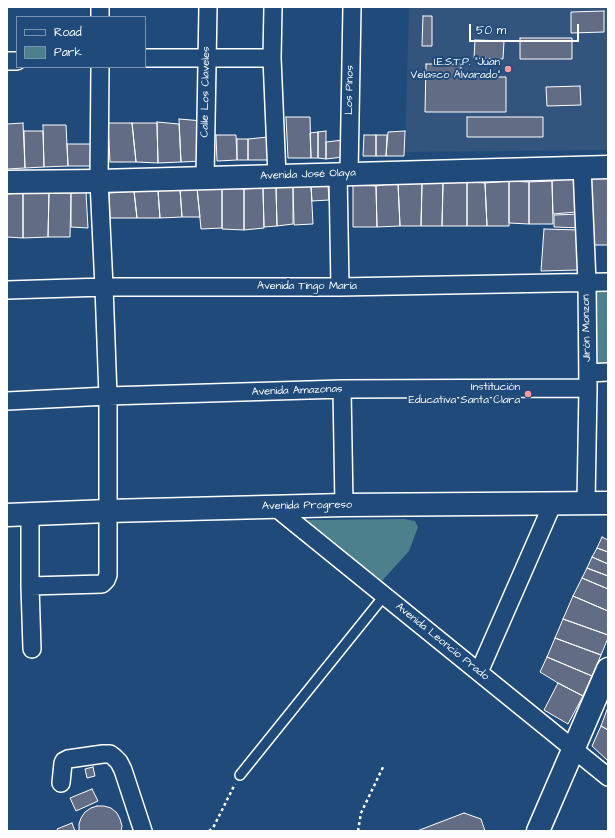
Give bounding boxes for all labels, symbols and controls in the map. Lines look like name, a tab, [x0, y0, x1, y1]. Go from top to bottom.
legend	[16, 16, 146, 68]
scale bar	[471, 16, 581, 42]
text: 50 m	[476, 22, 506, 39]
text: Road	[54, 24, 82, 41]
text: Park	[54, 44, 82, 61]
street label: Calle Los Claveles	[199, 46, 213, 138]
place label: I.E.S.T.P. "Juan Velasco Alvarado"	[411, 56, 500, 82]
marker: I.E.S.T.P. "Juan Velasco Alvarado"	[503, 64, 513, 74]
street label: Los Pinos	[343, 65, 357, 115]
street label: Avenida José Olaya	[260, 167, 356, 183]
street label: Avenida Tingo María	[257, 280, 357, 294]
street label: Jirón Monzon	[580, 294, 594, 362]
place label: Institución Educativa Santa Clara	[408, 381, 520, 407]
street label: Avenida Amazonas	[251, 383, 343, 399]
marker: Institución Educativa Santa Clara	[523, 389, 533, 399]
street label: Avenida Progreso	[262, 499, 352, 513]
street label: Avenida Leoncio Prado	[393, 600, 491, 684]

